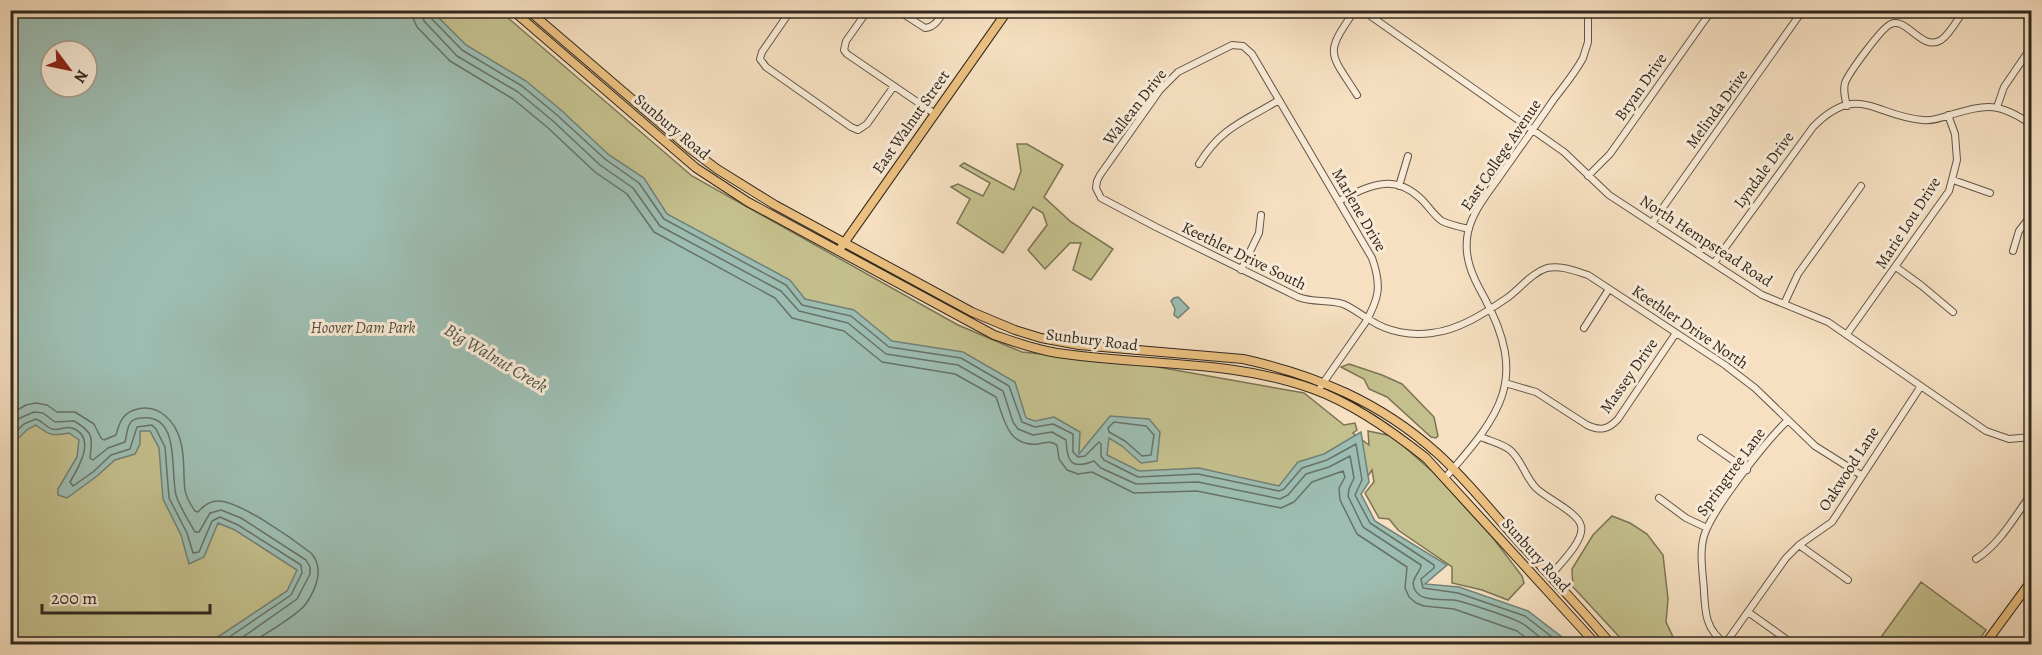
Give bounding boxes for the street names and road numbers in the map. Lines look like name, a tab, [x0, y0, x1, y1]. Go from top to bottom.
street label: Bryan Drive	[1610, 49, 1672, 125]
street label: Wallean Drive	[1098, 64, 1172, 151]
street label: Melinda Drive	[1681, 65, 1753, 153]
street label: East Walnut Street	[867, 66, 955, 178]
street label: Sunbury Road	[629, 89, 715, 165]
street label: East College Avenue	[1456, 95, 1546, 215]
street label: Lyndale Drive	[1729, 127, 1799, 213]
street label: Marlene Drive	[1326, 164, 1392, 256]
street label: Marie Lou Drive	[1870, 173, 1946, 273]
street label: North Hempstead Road	[1635, 190, 1777, 292]
street label: Keethler Drive South	[1178, 216, 1310, 296]
street label: Keethler Drive North	[1627, 280, 1753, 374]
street label: Sunbury Road	[1045, 323, 1140, 357]
street label: Massey Drive	[1595, 334, 1663, 418]
street label: Oakwood Lane	[1813, 422, 1885, 516]
street label: Springtree Lane	[1691, 423, 1771, 521]
street label: Sunbury Road	[1497, 513, 1575, 597]

